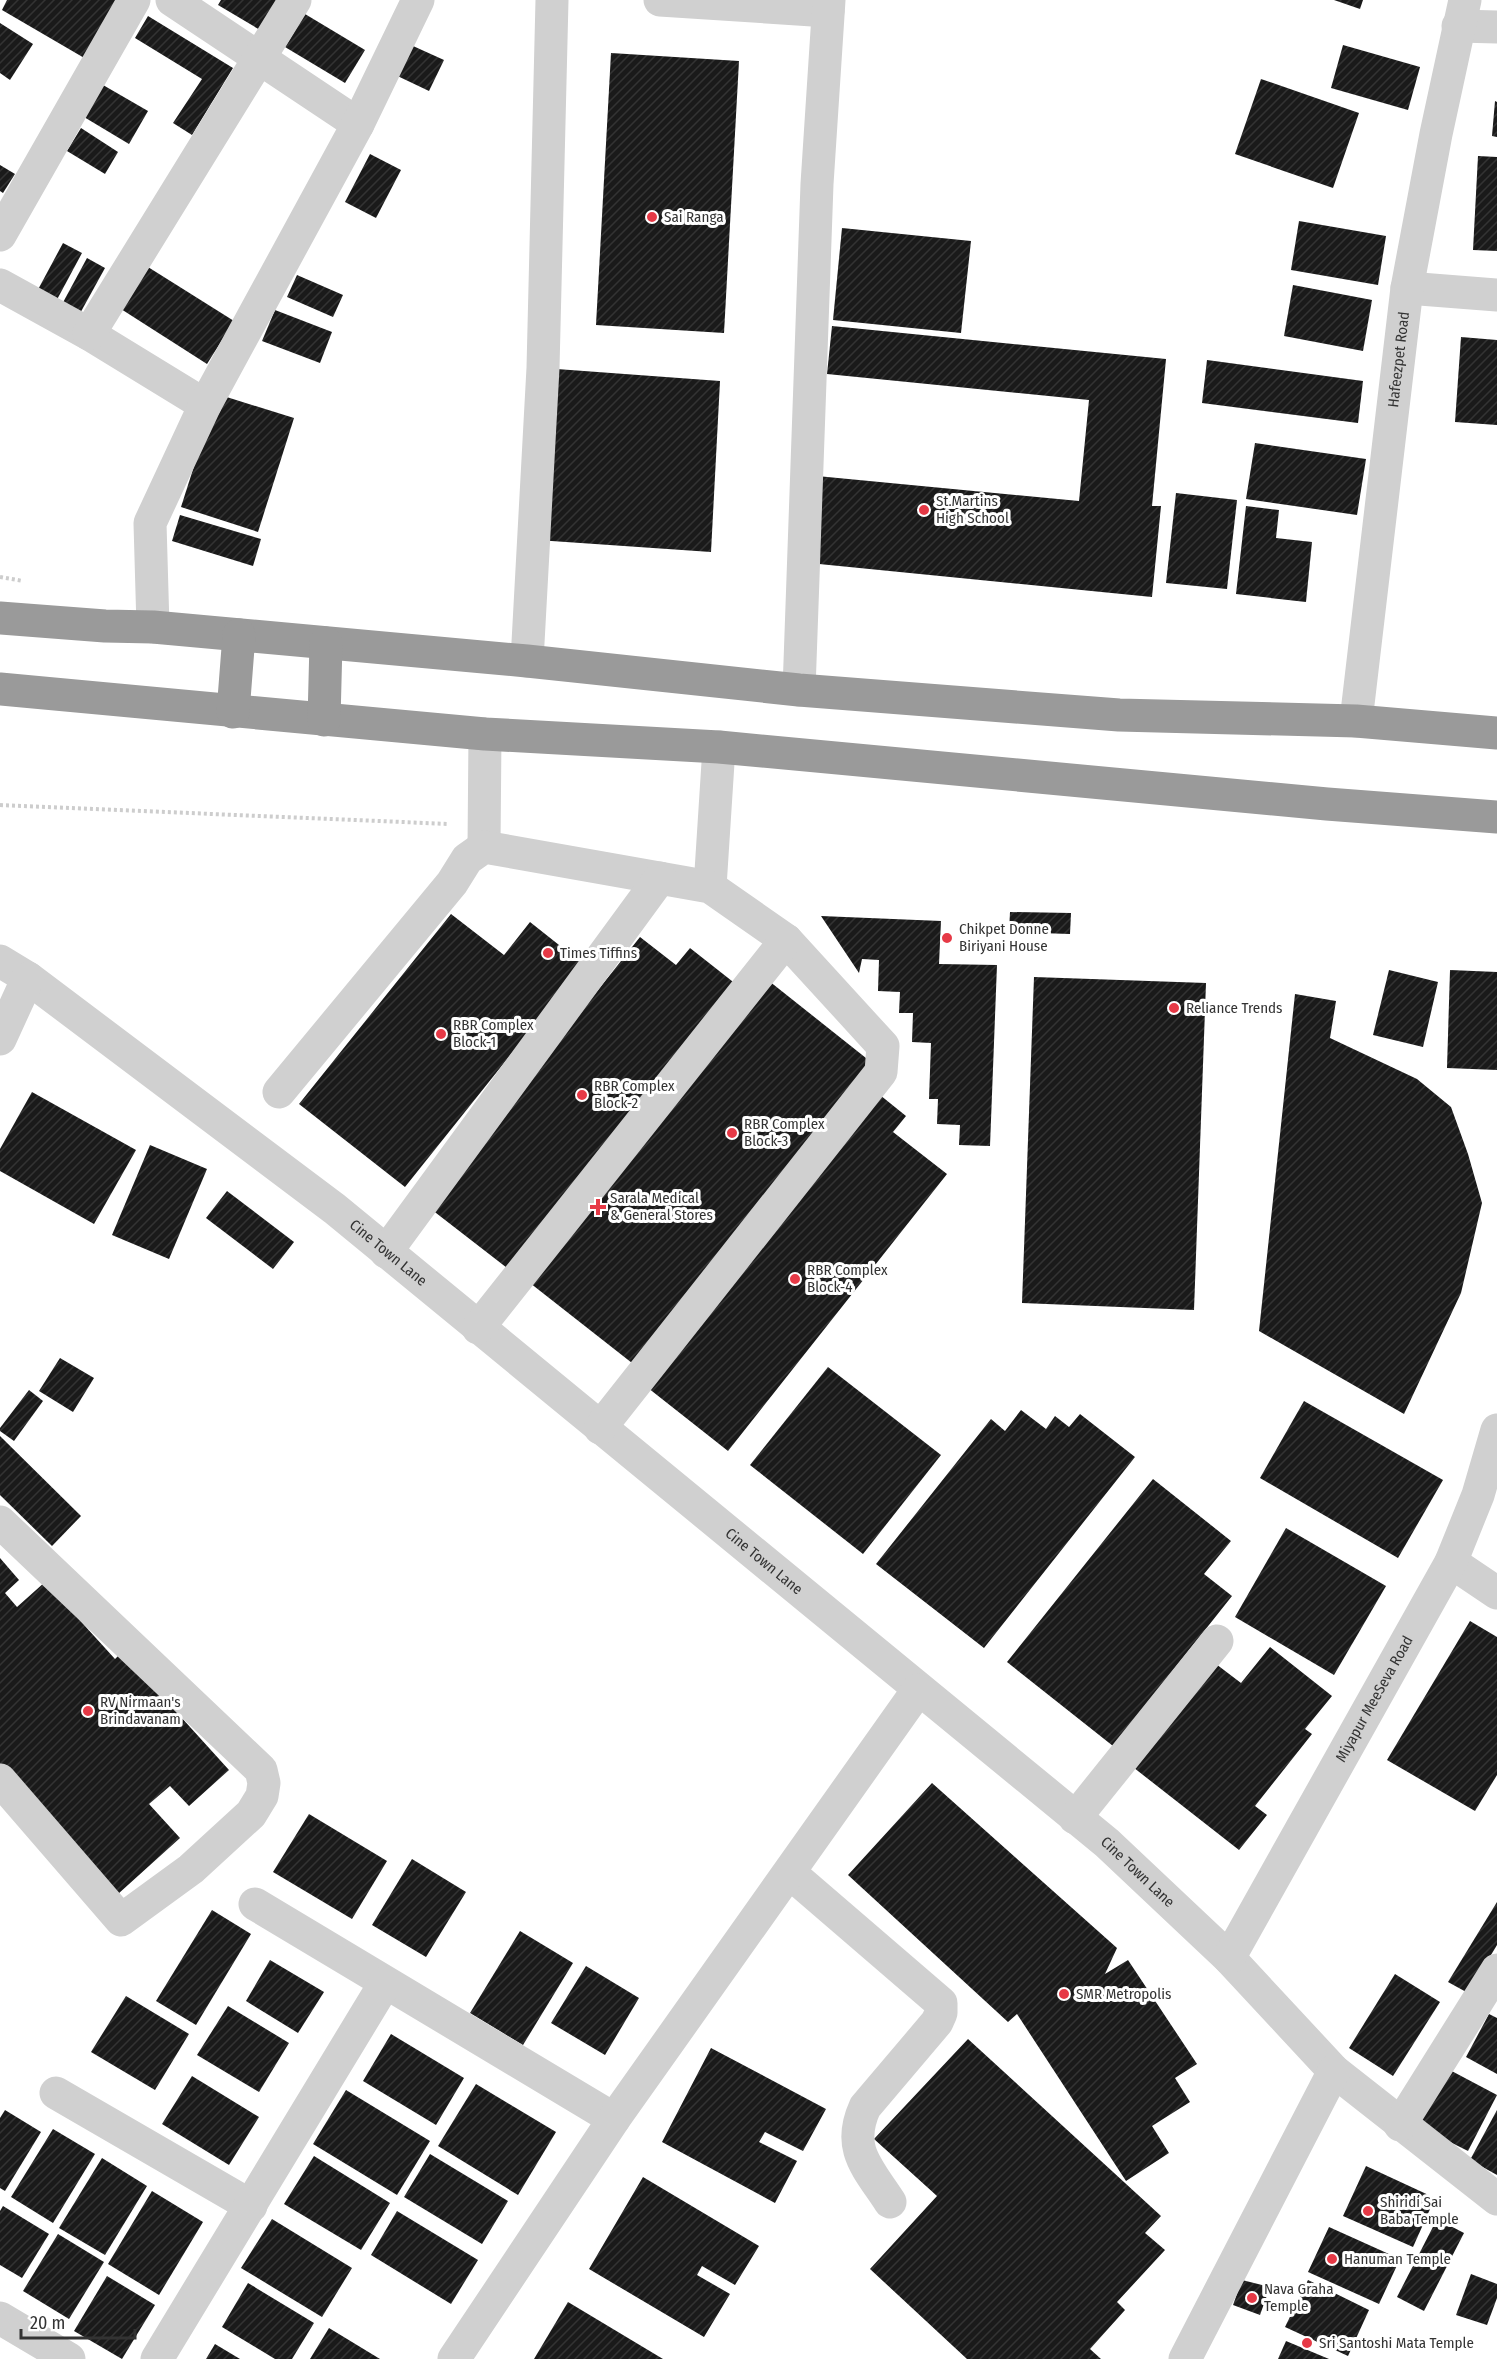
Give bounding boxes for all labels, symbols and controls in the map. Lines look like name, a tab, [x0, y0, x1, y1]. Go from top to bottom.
place label: Sai Ranga	[664, 208, 724, 226]
marker: Sai Ranga	[645, 210, 659, 224]
street label: Hafeezpet Road	[1384, 311, 1413, 408]
place label: St.Martins High School	[936, 492, 1009, 527]
marker: St.Martins High School	[917, 503, 931, 517]
place label: Chikpet Donne Biriyani House	[959, 920, 1049, 955]
marker: Chikpet Donne Biriyani House	[940, 931, 954, 945]
place label: Times Tiffins	[560, 944, 637, 962]
marker: Times Tiffins	[541, 946, 555, 960]
place label: Reliance Trends	[1186, 999, 1283, 1017]
marker: Reliance Trends	[1167, 1001, 1181, 1015]
place label: RBR Complex Block-1	[453, 1016, 534, 1051]
marker: RBR Complex Block-1	[434, 1027, 448, 1041]
place label: RBR Complex Block-2	[594, 1077, 675, 1112]
marker: RBR Complex Block-2	[575, 1088, 589, 1102]
place label: RBR Complex Block-3	[744, 1115, 825, 1150]
marker: RBR Complex Block-3	[725, 1126, 739, 1140]
place label: Sarala Medical & General Stores	[610, 1189, 713, 1224]
marker: Sarala Medical & General Stores	[591, 1200, 605, 1214]
street label: Cine Town Lane	[346, 1216, 431, 1290]
place label: RBR Complex Block-4	[807, 1261, 888, 1296]
marker: RBR Complex Block-4	[788, 1272, 802, 1286]
street label: Cine Town Lane	[722, 1524, 806, 1598]
street label: Miyapur MeeSeva Road	[1332, 1633, 1417, 1765]
place label: RV Nirmaan's Brindavanam	[100, 1693, 181, 1728]
marker: RV Nirmaan's Brindavanam	[81, 1704, 95, 1718]
street label: Cine Town Lane	[1097, 1833, 1178, 1911]
place label: SMR Metropolis	[1076, 1985, 1171, 2003]
marker: SMR Metropolis	[1057, 1987, 1071, 2001]
place label: Shiridi Sai Baba Temple	[1380, 2193, 1459, 2228]
marker: Shiridi Sai Baba Temple	[1361, 2204, 1375, 2218]
place label: Hanuman Temple	[1344, 2250, 1451, 2268]
marker: Hanuman Temple	[1325, 2252, 1339, 2266]
place label: Nava Graha Temple	[1264, 2280, 1334, 2315]
marker: Nava Graha Temple	[1245, 2291, 1259, 2305]
scale bar	[21, 2302, 135, 2340]
text: 20 m	[30, 2312, 65, 2334]
place label: Sri Santoshi Mata Temple	[1319, 2334, 1474, 2352]
marker: Sri Santoshi Mata Temple	[1300, 2336, 1314, 2350]

